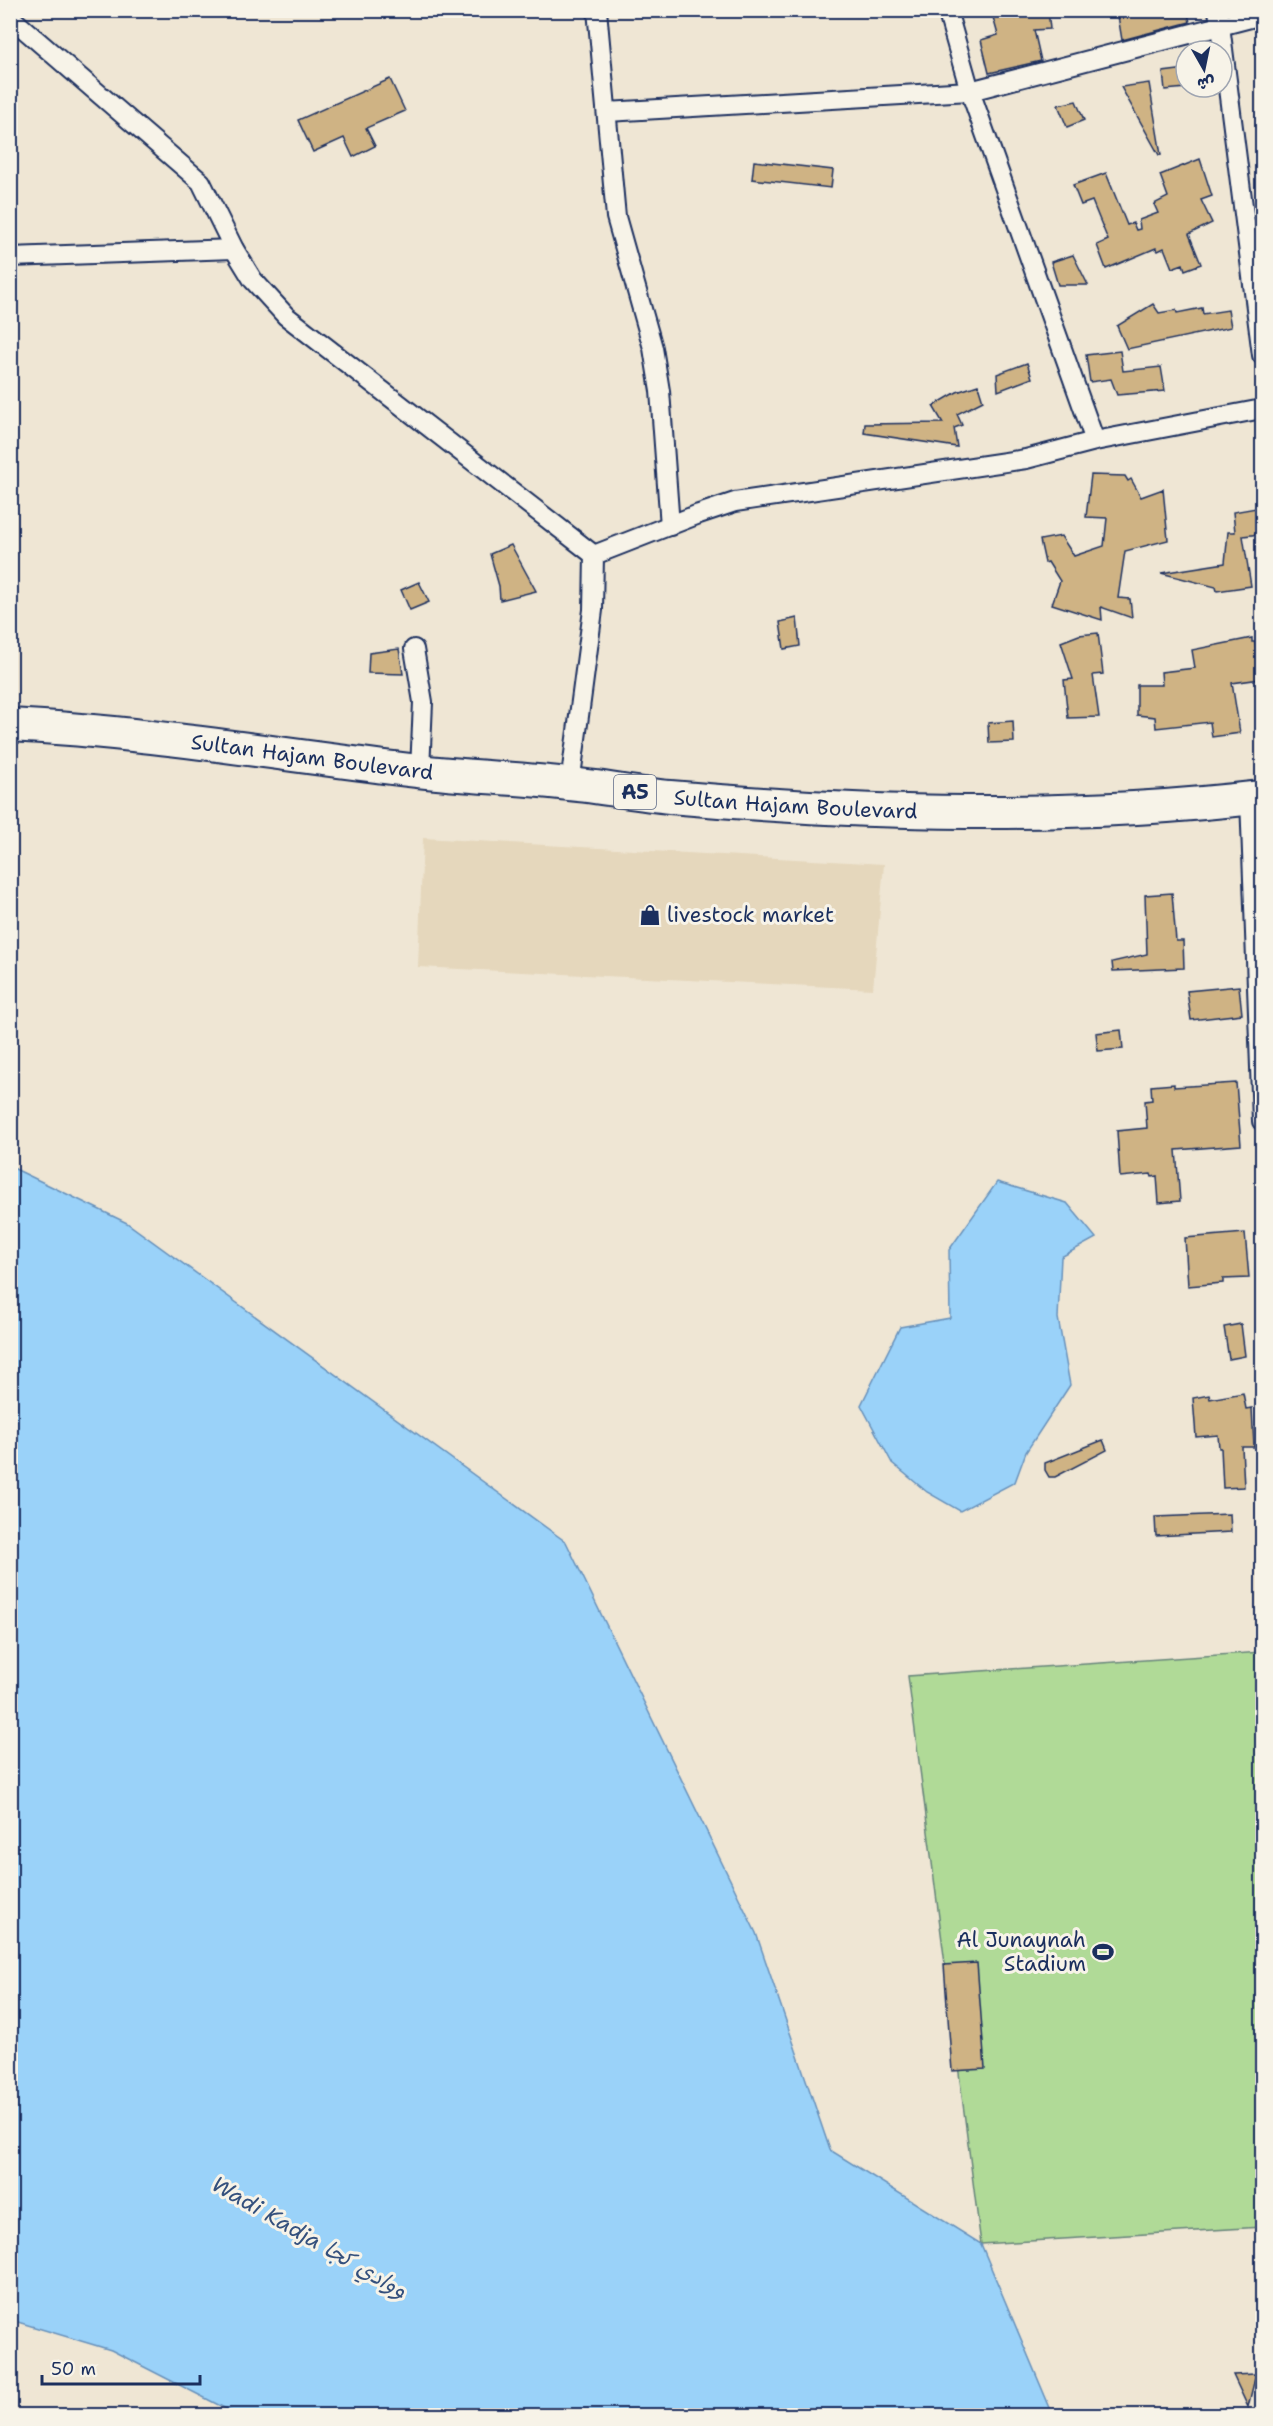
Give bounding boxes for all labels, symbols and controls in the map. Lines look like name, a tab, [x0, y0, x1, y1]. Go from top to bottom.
north arrow	[1174, 39, 1234, 99]
text: ش	[1196, 72, 1217, 95]
street label: Sultan Hajam Boulevard	[189, 728, 435, 787]
road number: A5	[614, 775, 656, 809]
street label: Sultan Hajam Boulevard	[673, 783, 918, 825]
place label: livestock market	[667, 901, 834, 929]
shop icon: livestock market	[638, 903, 662, 927]
place label: Al Junaynah Stadium	[956, 1926, 1086, 1978]
sports icon: Al Junaynah Stadium	[1091, 1940, 1115, 1964]
water label: Wadi Kadja ووادي كجا	[206, 2169, 413, 2306]
scale bar	[42, 2348, 200, 2386]
text: 50 m	[51, 2357, 96, 2381]

